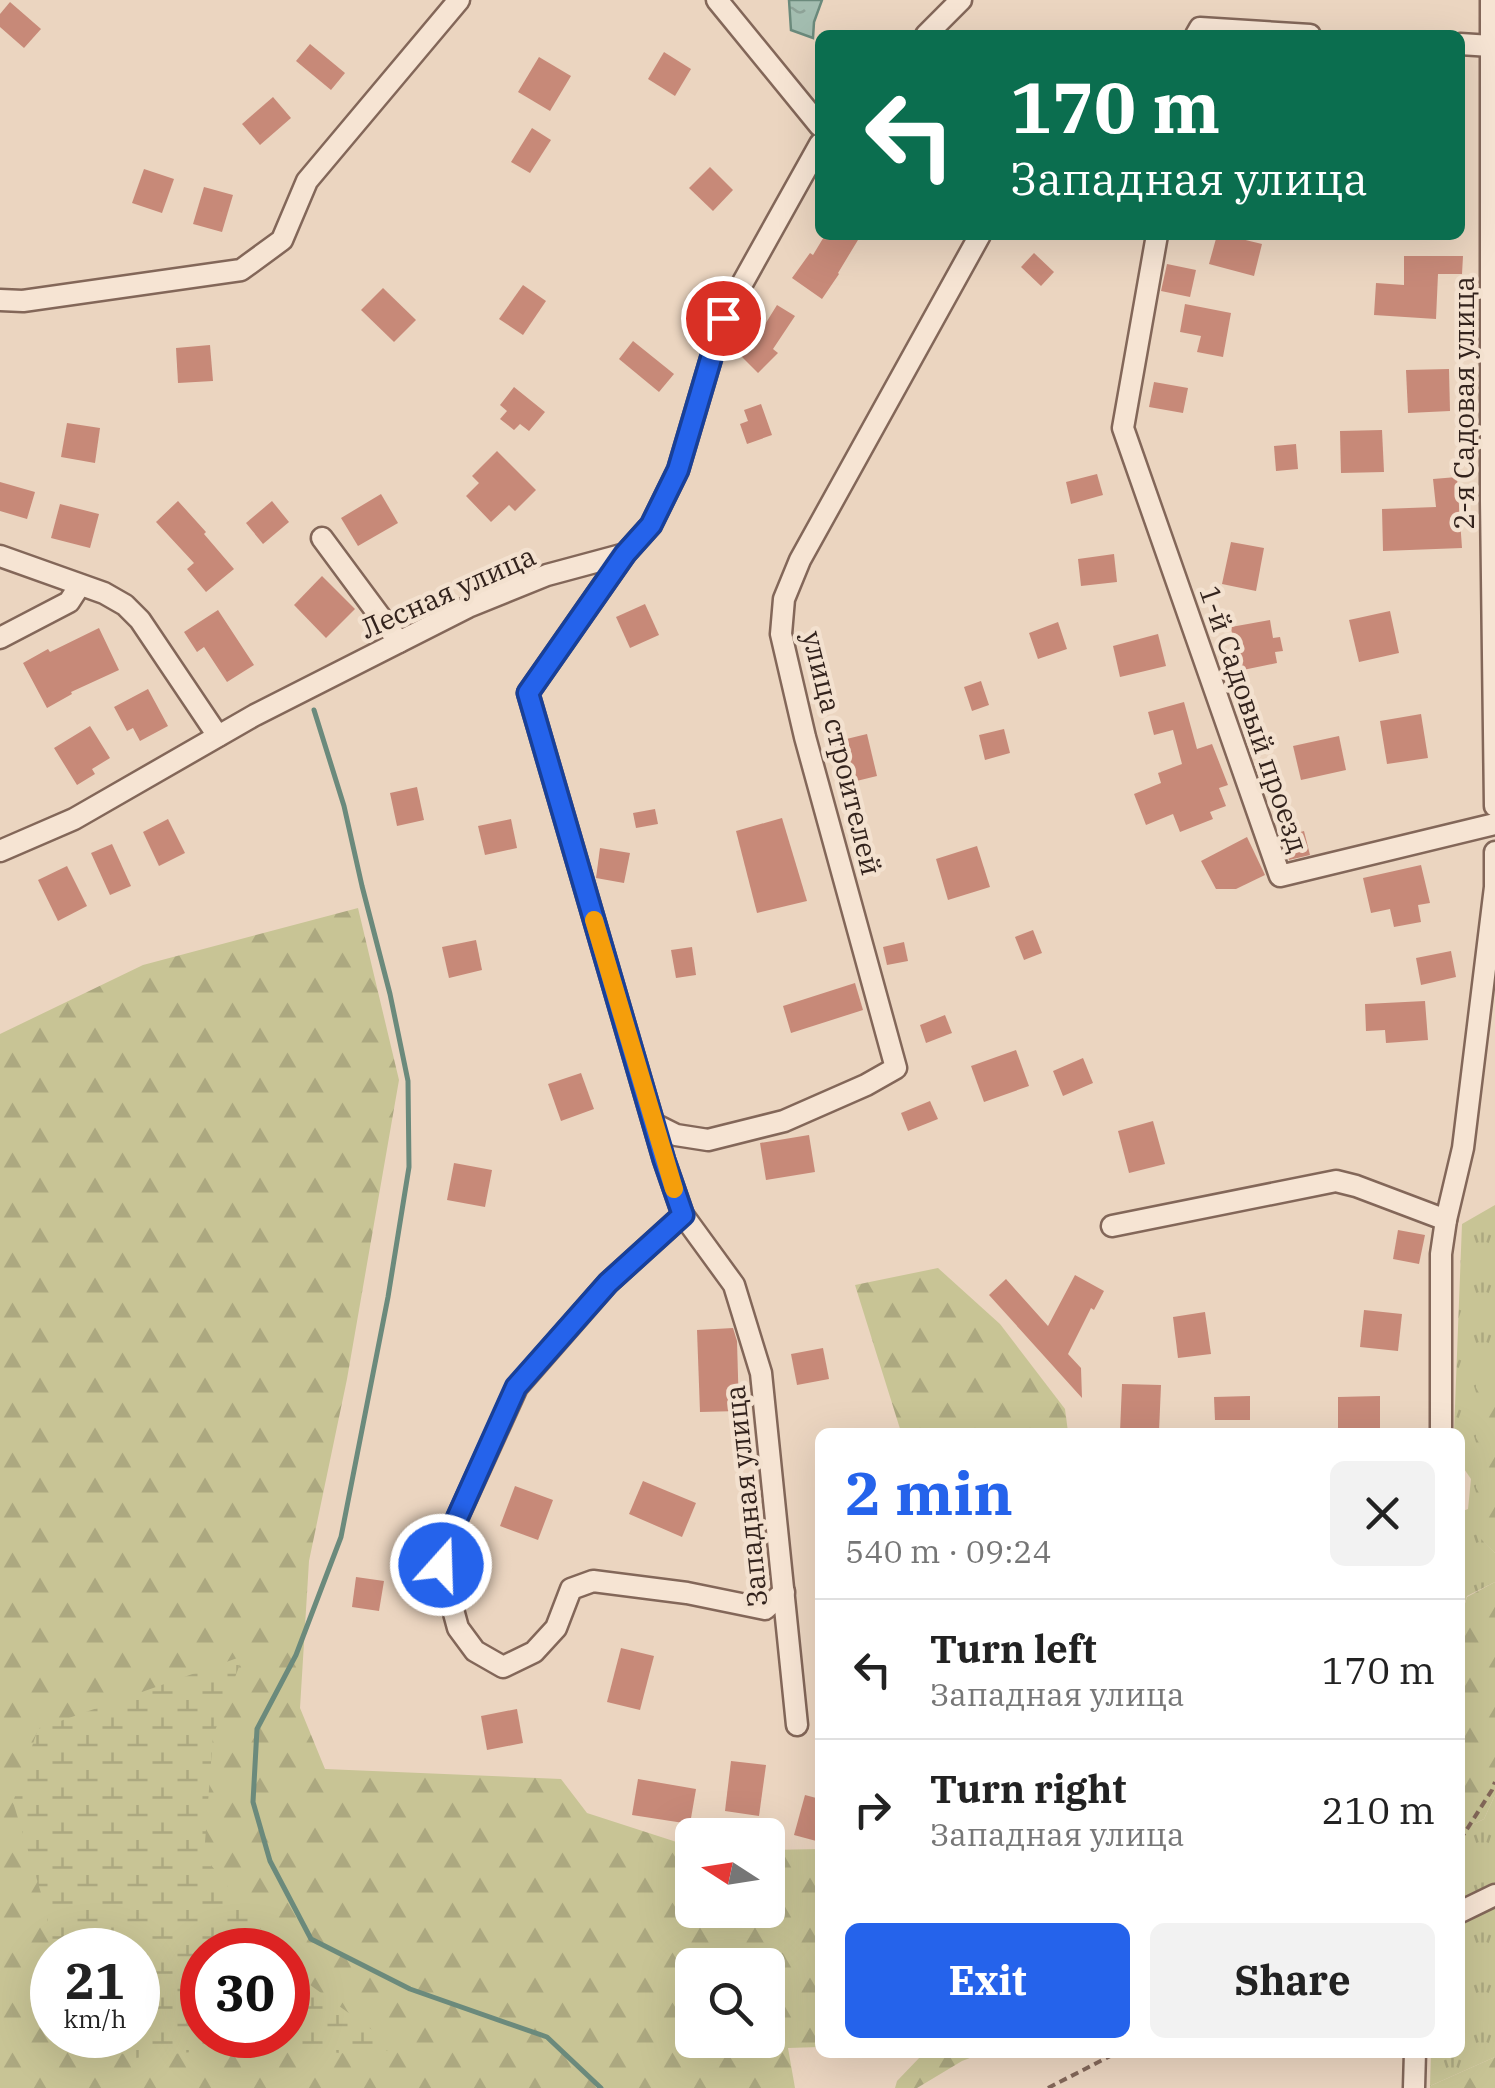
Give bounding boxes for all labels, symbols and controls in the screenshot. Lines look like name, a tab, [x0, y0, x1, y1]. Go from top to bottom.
text: 170 m	[1010, 61, 1220, 152]
icon: left	[845, 70, 975, 200]
text: Западная улица	[1010, 149, 1368, 207]
pin	[681, 276, 766, 361]
street label: 2-я Садовая улица	[1445, 276, 1482, 530]
icon: arrive	[696, 291, 751, 346]
street label: Лесная улица	[354, 536, 541, 647]
street label: 1-й Садовый проезд	[1191, 581, 1318, 857]
street label: улица строителей	[794, 627, 891, 879]
street label: Западная улица	[715, 1383, 776, 1609]
text: 2 min	[845, 1453, 1013, 1532]
button: close	[1330, 1461, 1435, 1566]
position arrow	[389, 1513, 493, 1617]
text: 540 m · 09:24	[845, 1530, 1052, 1572]
text: Turn left	[930, 1624, 1097, 1673]
icon: left	[845, 1642, 900, 1697]
text: 170 m	[1322, 1645, 1435, 1694]
text: Западная улица	[930, 1673, 1185, 1715]
text: Turn right	[930, 1764, 1126, 1813]
icon: right	[845, 1782, 900, 1837]
text: 210 m	[1322, 1785, 1435, 1834]
text: Западная улица	[930, 1813, 1185, 1855]
north arrow	[675, 1818, 785, 1928]
map controls	[675, 1818, 785, 2058]
button: Exit	[845, 1923, 1130, 2038]
button: Share	[1150, 1923, 1435, 2038]
speed limit sign: 30	[180, 1928, 310, 2058]
text: 21	[65, 1948, 125, 2013]
button: search	[675, 1948, 785, 2058]
text: km/h	[63, 2002, 127, 2035]

